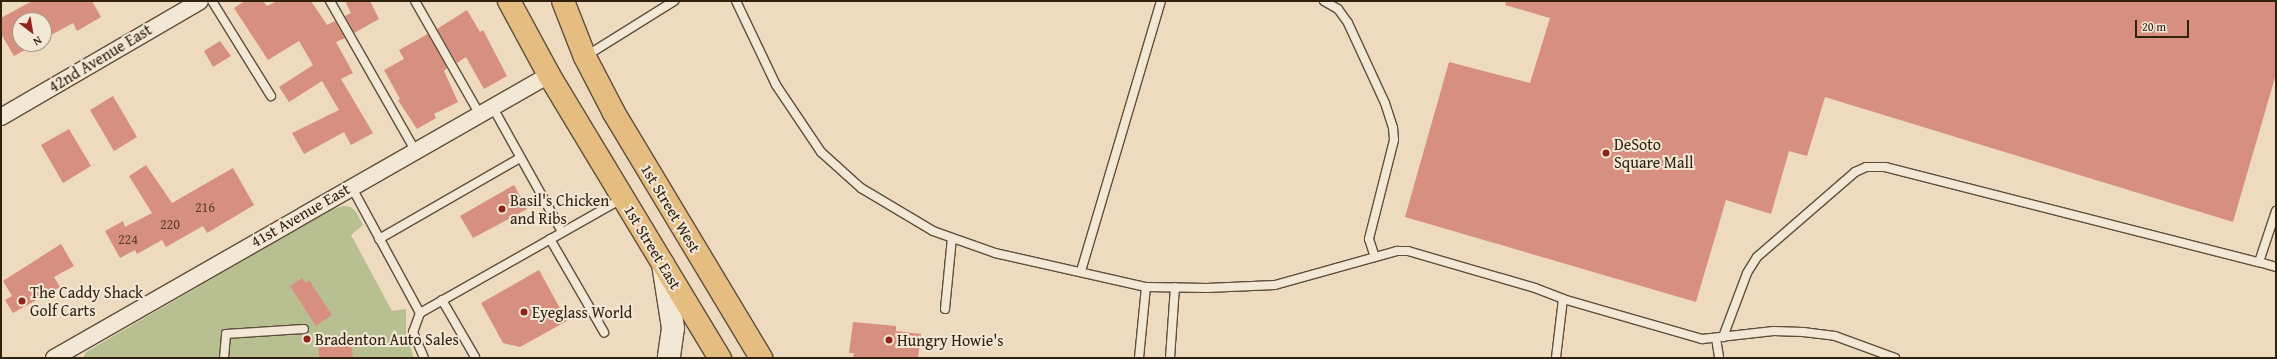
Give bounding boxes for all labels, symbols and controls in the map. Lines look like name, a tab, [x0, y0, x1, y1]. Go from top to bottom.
north arrow	[12, 12, 52, 52]
scale bar	[2137, 12, 2191, 38]
text: 20 m	[2142, 18, 2166, 35]
street label: 42nd Avenue East	[45, 20, 155, 96]
text: N	[30, 33, 45, 50]
place label: DeSoto Square Mall	[1614, 134, 1694, 172]
marker: DeSoto Square Mall	[1601, 148, 1611, 158]
street label: 1st Street West	[637, 160, 705, 256]
street label: 41st Avenue East	[247, 179, 353, 251]
place label: Basil's Chicken and Ribs	[510, 190, 609, 228]
house number: 216	[195, 199, 215, 215]
street label: 1st Street East	[620, 201, 686, 293]
marker: Basil's Chicken and Ribs	[497, 204, 507, 214]
house number: 220	[160, 216, 180, 232]
house number: 224	[118, 231, 138, 247]
place label: The Caddy Shack Golf Carts	[30, 282, 143, 320]
marker: The Caddy Shack Golf Carts	[17, 296, 27, 306]
place label: Eyeglass World	[532, 302, 632, 322]
marker: Eyeglass World	[519, 307, 529, 317]
place label: Bradenton Auto Sales	[315, 329, 459, 349]
place label: Hungry Howie's	[897, 330, 1004, 350]
marker: Bradenton Auto Sales	[302, 334, 312, 344]
marker: Hungry Howie's	[884, 335, 894, 345]

